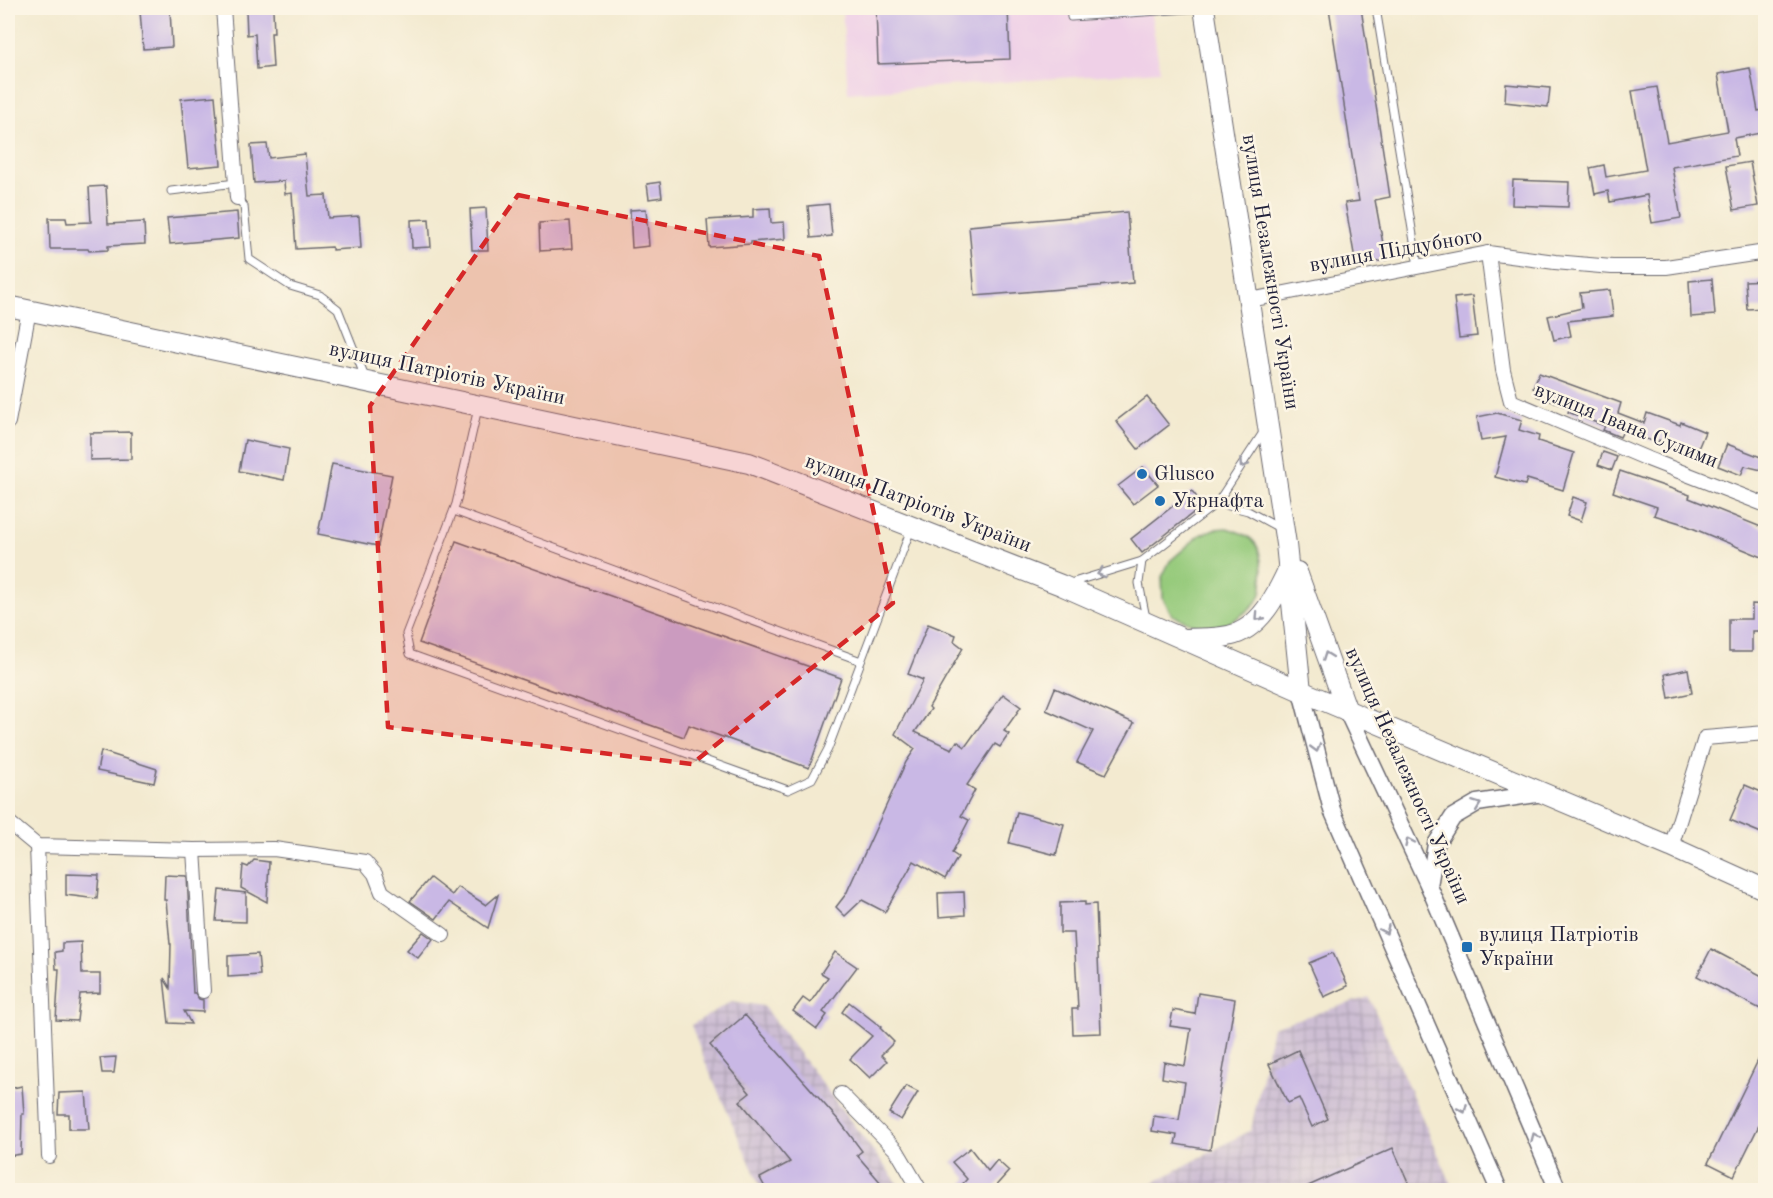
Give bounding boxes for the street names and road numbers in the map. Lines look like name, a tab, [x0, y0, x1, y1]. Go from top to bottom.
street label: вулиця Незалежності України	[1238, 133, 1302, 411]
street label: вулиця Піддубного	[1308, 225, 1484, 277]
street label: вулиця Патріотів України	[327, 339, 567, 409]
street label: вулиця Івана Сулими	[1531, 380, 1721, 472]
street label: вулиця Патріотів України	[802, 451, 1034, 557]
street label: вулиця Незалежності України	[1341, 644, 1473, 908]

